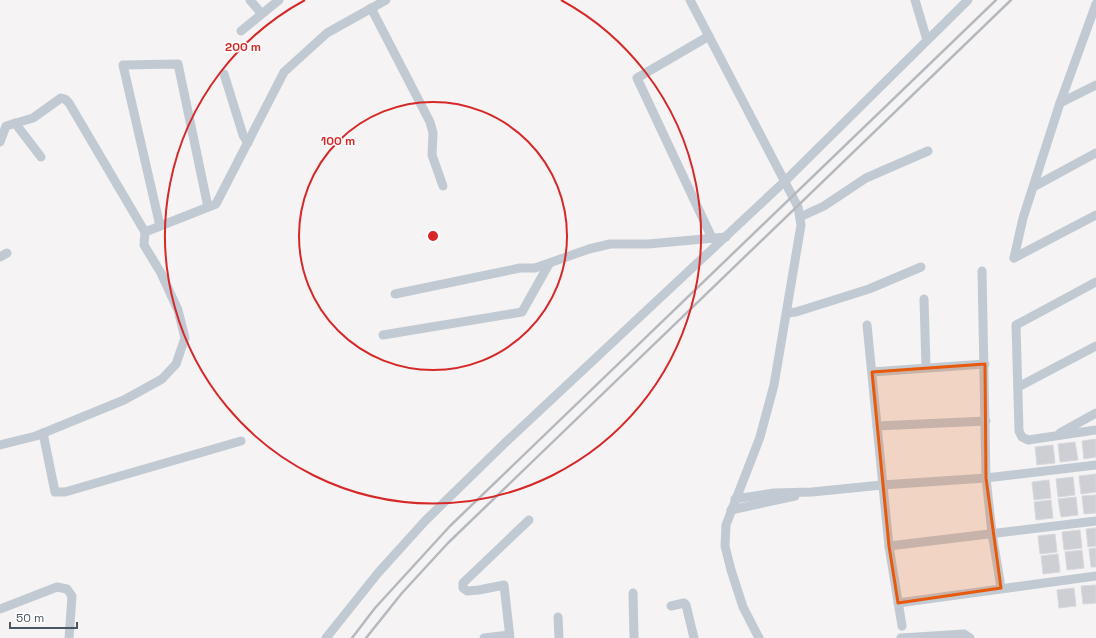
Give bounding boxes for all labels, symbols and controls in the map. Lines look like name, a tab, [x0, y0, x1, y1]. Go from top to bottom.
text: 200 m	[225, 39, 261, 55]
text: 100 m	[321, 133, 355, 149]
centre of rings	[426, 229, 440, 243]
scale bar	[10, 604, 77, 630]
text: 50 m	[16, 610, 44, 626]

